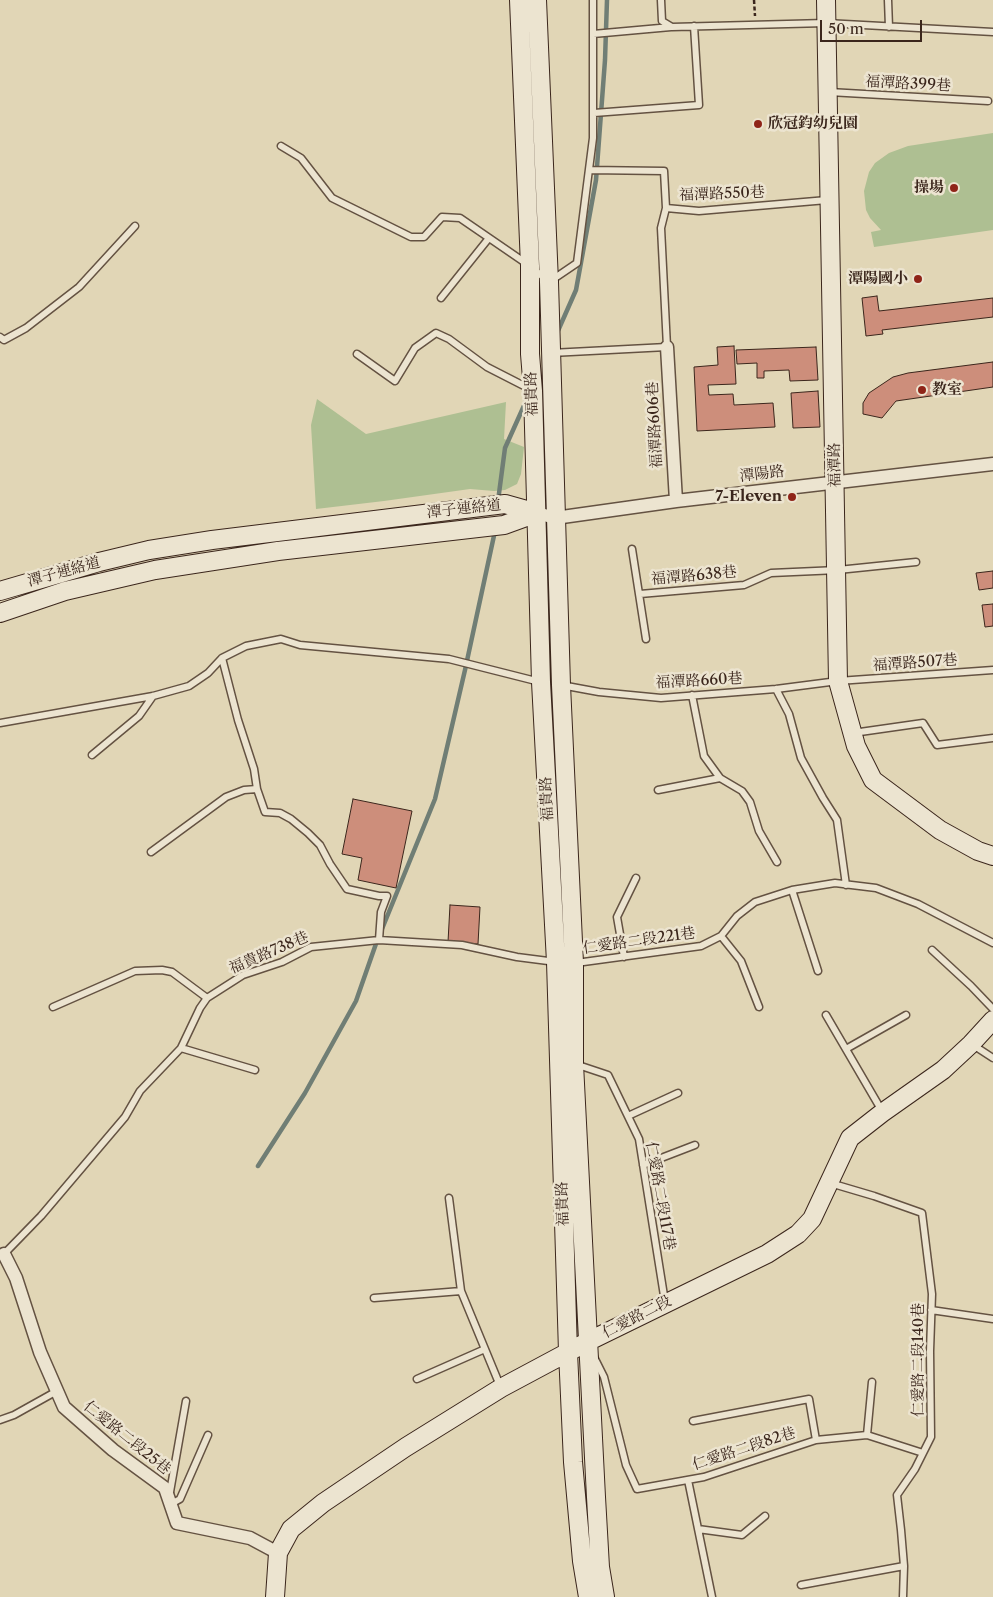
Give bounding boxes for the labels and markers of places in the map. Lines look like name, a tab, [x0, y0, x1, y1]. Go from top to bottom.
place label: 欣冠鈞幼兒園	[768, 115, 858, 133]
marker: 欣冠鈞幼兒園	[752, 118, 764, 130]
place label: 操場	[914, 179, 944, 197]
marker: 操場	[948, 182, 960, 194]
place label: 潭陽國小	[848, 270, 908, 288]
marker: 潭陽國小	[912, 273, 924, 285]
place label: 教室	[932, 381, 962, 399]
marker: 教室	[916, 384, 928, 396]
place label: 7-Eleven	[715, 488, 782, 506]
marker: 7-Eleven	[786, 491, 798, 503]

